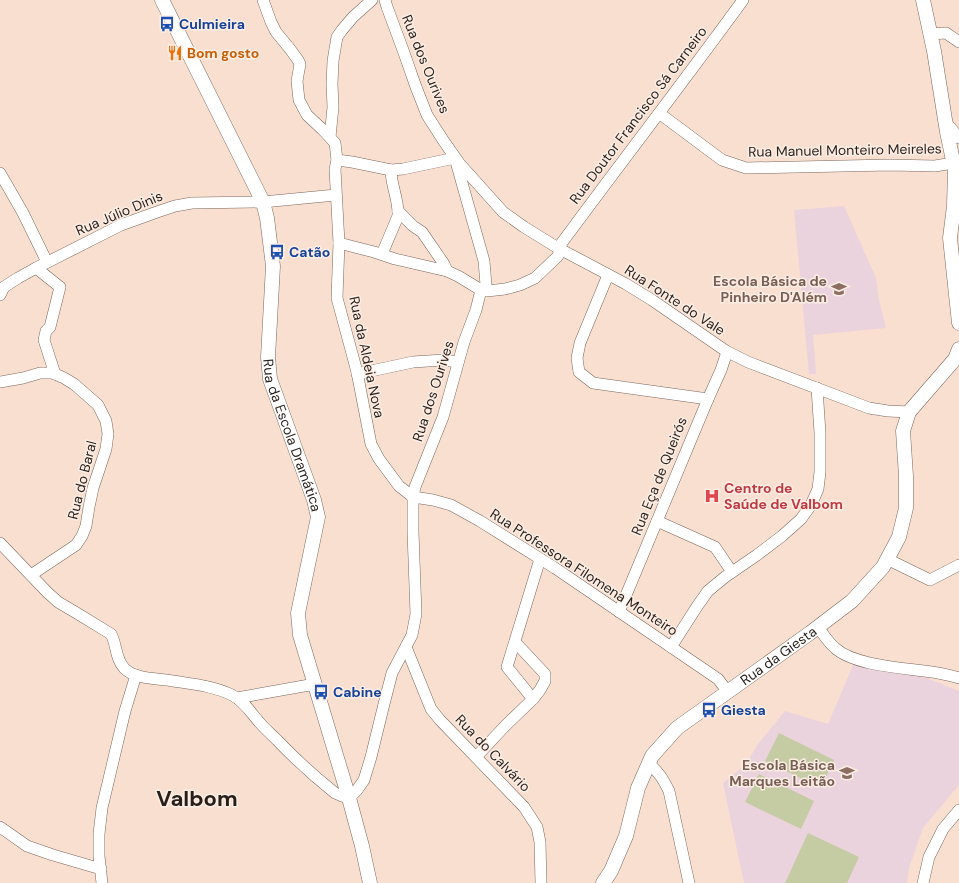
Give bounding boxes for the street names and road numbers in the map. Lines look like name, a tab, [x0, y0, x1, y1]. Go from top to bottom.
street label: Rua dos Ourives	[398, 12, 454, 116]
street label: Rua Doutor Francisco Sá Carneiro	[565, 23, 711, 207]
street label: Rua Manuel Monteiro Meireles	[748, 139, 942, 161]
street label: Rua Júlio Dinis	[73, 187, 165, 239]
street label: Rua Fonte do Vale	[621, 261, 729, 339]
street label: Rua da Aldeia Nova	[345, 295, 389, 419]
street label: Rua dos Ourives	[408, 338, 458, 444]
street label: Rua da Escola Dramática	[259, 358, 325, 513]
street label: Rua Eça de Queirós	[627, 414, 691, 538]
street label: Rua do Baral	[64, 439, 100, 521]
street label: Rua Professora Filomena Monteiro	[487, 504, 681, 640]
street label: Rua da Giesta	[737, 622, 820, 689]
street label: Rua do Calvário	[452, 711, 534, 795]

